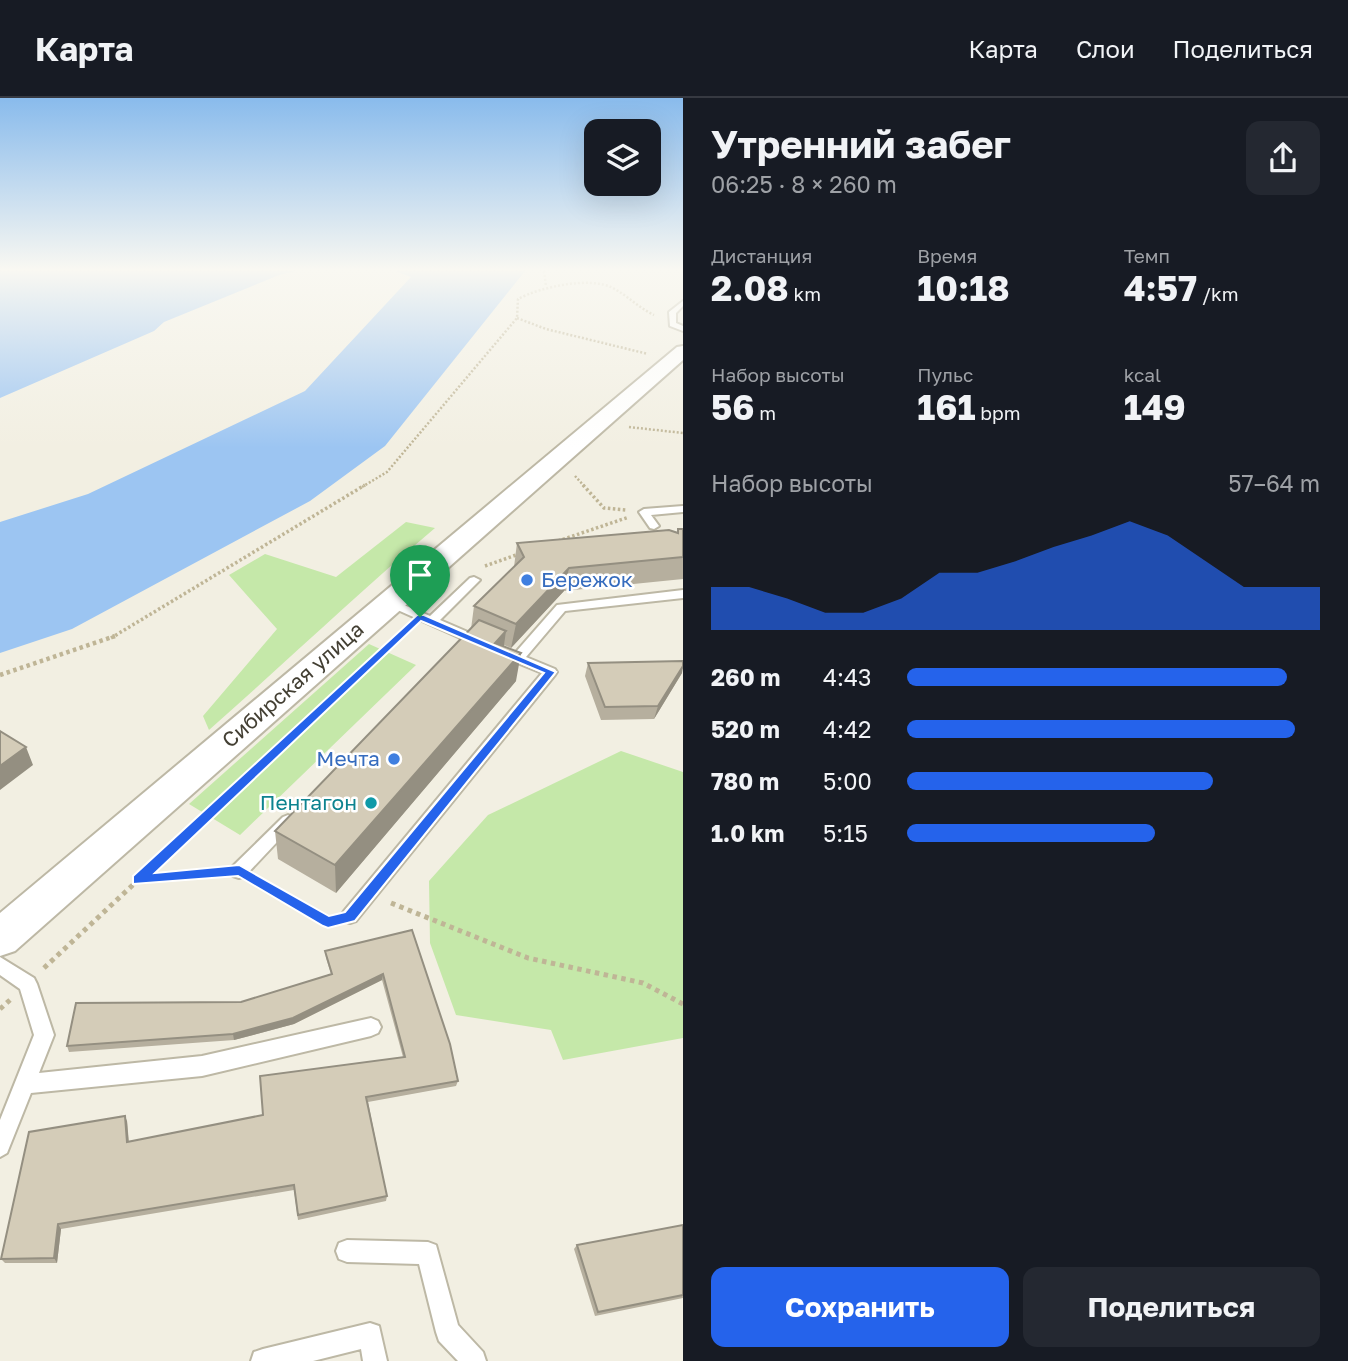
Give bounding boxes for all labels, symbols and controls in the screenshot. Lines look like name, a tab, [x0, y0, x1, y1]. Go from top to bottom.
text: Карта	[35, 29, 134, 68]
text: Карта	[968, 34, 1038, 63]
text: Слои	[1076, 34, 1135, 63]
text: Поделиться	[1173, 34, 1313, 63]
map controls	[584, 119, 661, 196]
button: layers	[584, 119, 661, 196]
text: Утренний забег	[711, 121, 1011, 166]
button: share	[1246, 121, 1320, 195]
text: 06:25 · 8 × 260 m	[711, 170, 897, 198]
text: Дистанция	[711, 244, 812, 267]
text: Время	[917, 244, 977, 267]
text: Темп	[1124, 244, 1170, 267]
text: 2.08	[711, 267, 789, 309]
text: 10:18	[917, 267, 1010, 309]
text: 4:57	[1124, 267, 1197, 309]
text: km	[789, 282, 821, 305]
text: /km	[1197, 282, 1239, 305]
text: Набор высоты	[711, 363, 845, 386]
text: Пульс	[917, 363, 973, 386]
text: kcal	[1124, 363, 1161, 386]
text: 56	[711, 386, 755, 428]
text: 161	[917, 386, 976, 428]
text: 149	[1124, 386, 1186, 428]
text: m	[755, 401, 776, 424]
text: bpm	[976, 401, 1021, 424]
text: Набор высоты	[711, 469, 873, 497]
text: 57–64 m	[1228, 469, 1320, 497]
pin	[390, 545, 450, 617]
icon: arrive	[401, 556, 439, 594]
place label: Бережок	[541, 566, 633, 592]
marker: Бережок	[519, 572, 535, 588]
street label: Сибирская улица	[216, 616, 369, 753]
text: 260 m	[711, 663, 780, 691]
text: 4:43	[823, 663, 871, 691]
text: 520 m	[711, 715, 780, 743]
text: 4:42	[823, 715, 871, 743]
place label: Мечта	[316, 745, 380, 771]
marker: Мечта	[386, 751, 402, 767]
text: 780 m	[711, 767, 779, 795]
text: 5:00	[823, 767, 872, 795]
place label: Пентагон	[260, 789, 357, 815]
marker: Пентагон	[363, 795, 379, 811]
text: 1.0 km	[711, 819, 784, 847]
text: 5:15	[823, 819, 868, 847]
button: Сохранить	[711, 1267, 1009, 1347]
button: Поделиться	[1023, 1267, 1320, 1347]

